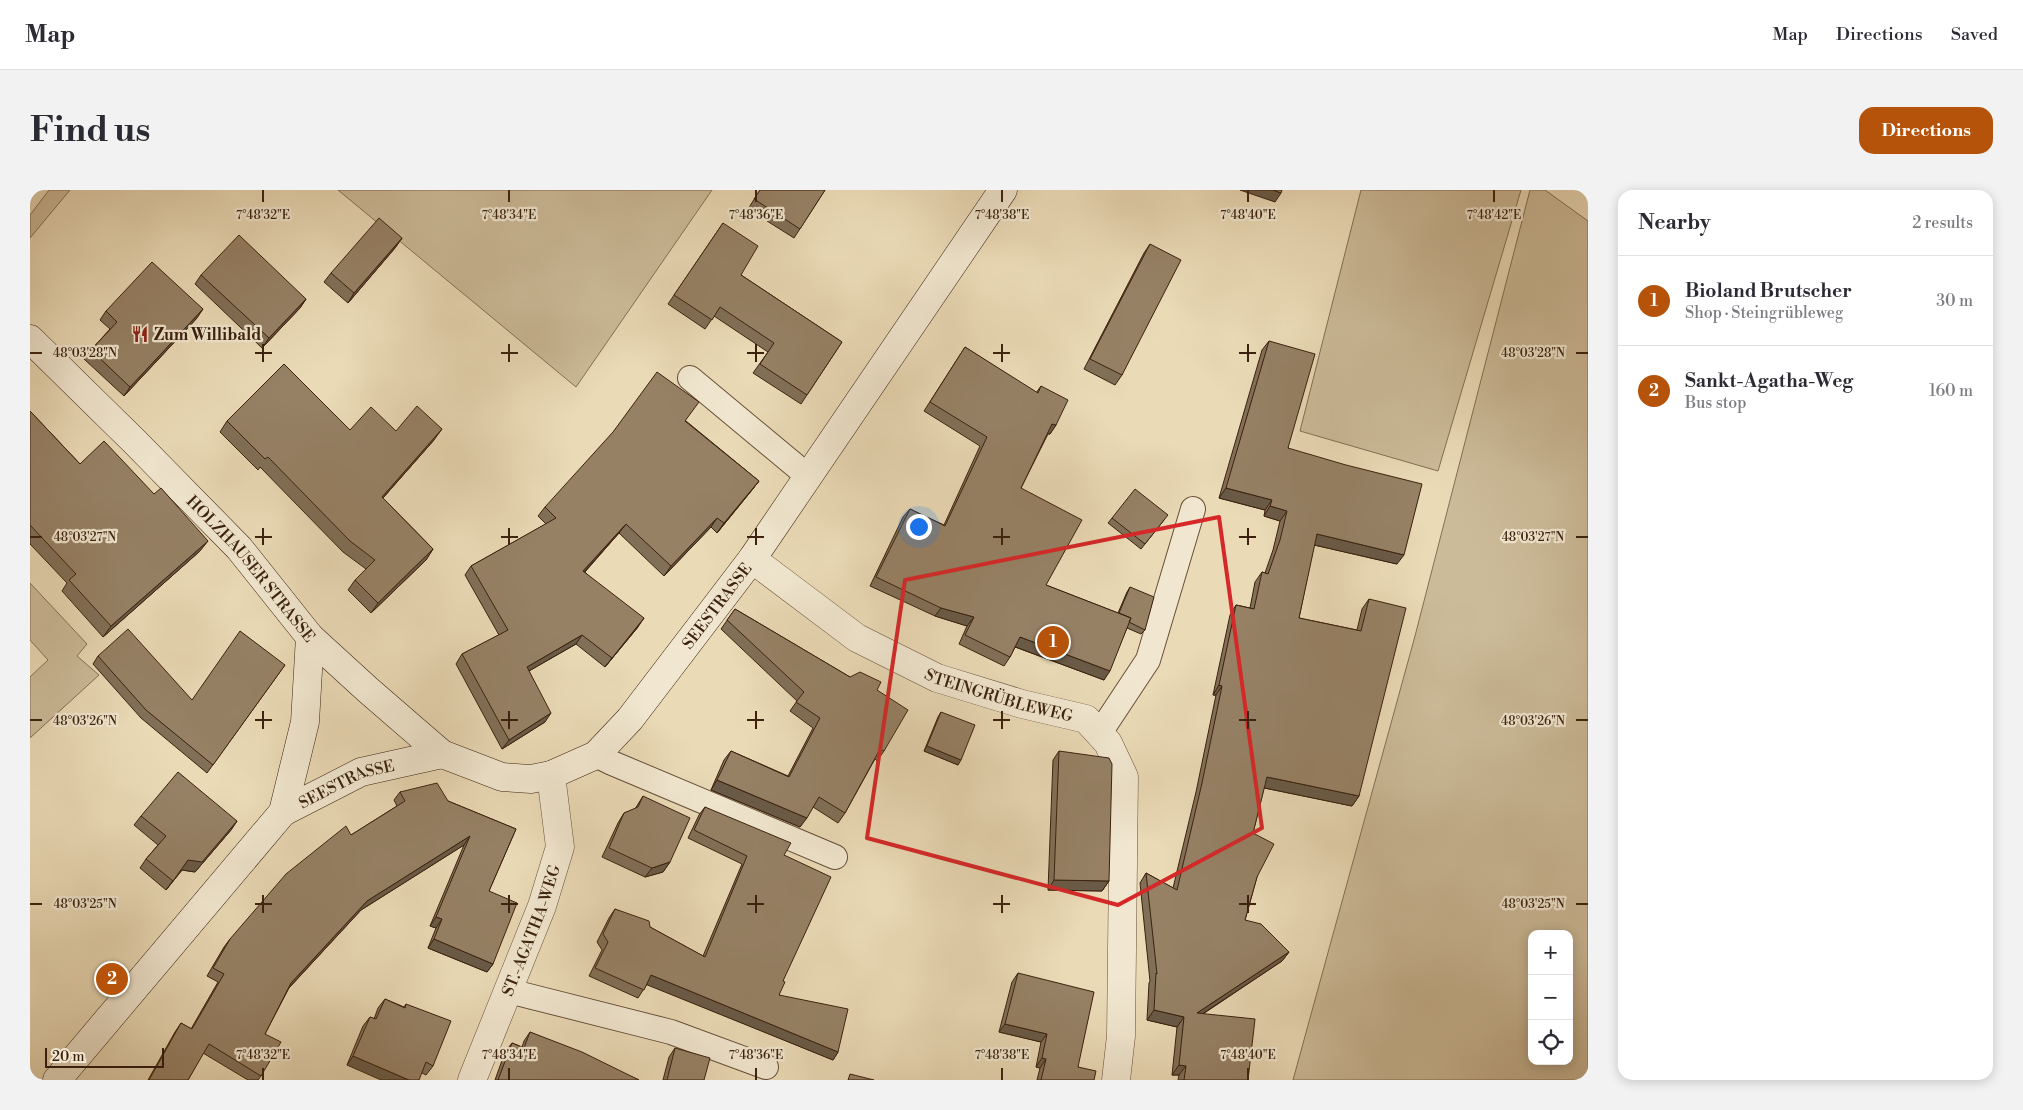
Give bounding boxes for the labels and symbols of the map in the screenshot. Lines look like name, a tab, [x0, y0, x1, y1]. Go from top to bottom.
text: 7°48'32"E	[236, 208, 290, 223]
text: 7°48'34"E	[482, 208, 536, 223]
text: 7°48'36"E	[729, 208, 783, 223]
text: 7°48'38"E	[975, 208, 1029, 223]
text: 7°48'40"E	[1220, 208, 1276, 223]
text: 7°48'42"E	[1467, 208, 1521, 223]
restaurant icon: Zum Willibald	[130, 324, 150, 344]
place label: Zum Willibald	[154, 325, 261, 345]
text: 48°03'28"N	[53, 346, 117, 361]
text: 48°03'28"N	[1501, 346, 1565, 361]
street label: HOLZHAUSER STRASSE	[182, 491, 319, 646]
your location	[906, 514, 932, 540]
text: 48°03'27"N	[54, 530, 116, 545]
text: 48°03'27"N	[1502, 530, 1564, 545]
street label: SEESTRASSE	[678, 559, 757, 653]
pin: 1	[1037, 623, 1069, 661]
street label: STEINGRÜBLEWEG	[921, 664, 1075, 727]
text: 48°03'26"N	[53, 714, 117, 729]
text: 48°03'26"N	[1501, 714, 1565, 729]
street label: SEESTRASSE	[295, 756, 396, 813]
street label: ST.-AGATHA-WEG	[498, 862, 565, 999]
text: 48°03'25"N	[53, 897, 117, 912]
text: 48°03'25"N	[1501, 897, 1565, 912]
pin: 2	[96, 960, 128, 998]
scale bar	[45, 1045, 164, 1068]
text: 7°48'32"E	[236, 1048, 290, 1063]
text: 7°48'34"E	[482, 1048, 536, 1063]
text: 7°48'36"E	[729, 1048, 783, 1063]
text: 7°48'38"E	[975, 1048, 1029, 1063]
text: 7°48'40"E	[1220, 1048, 1276, 1063]

